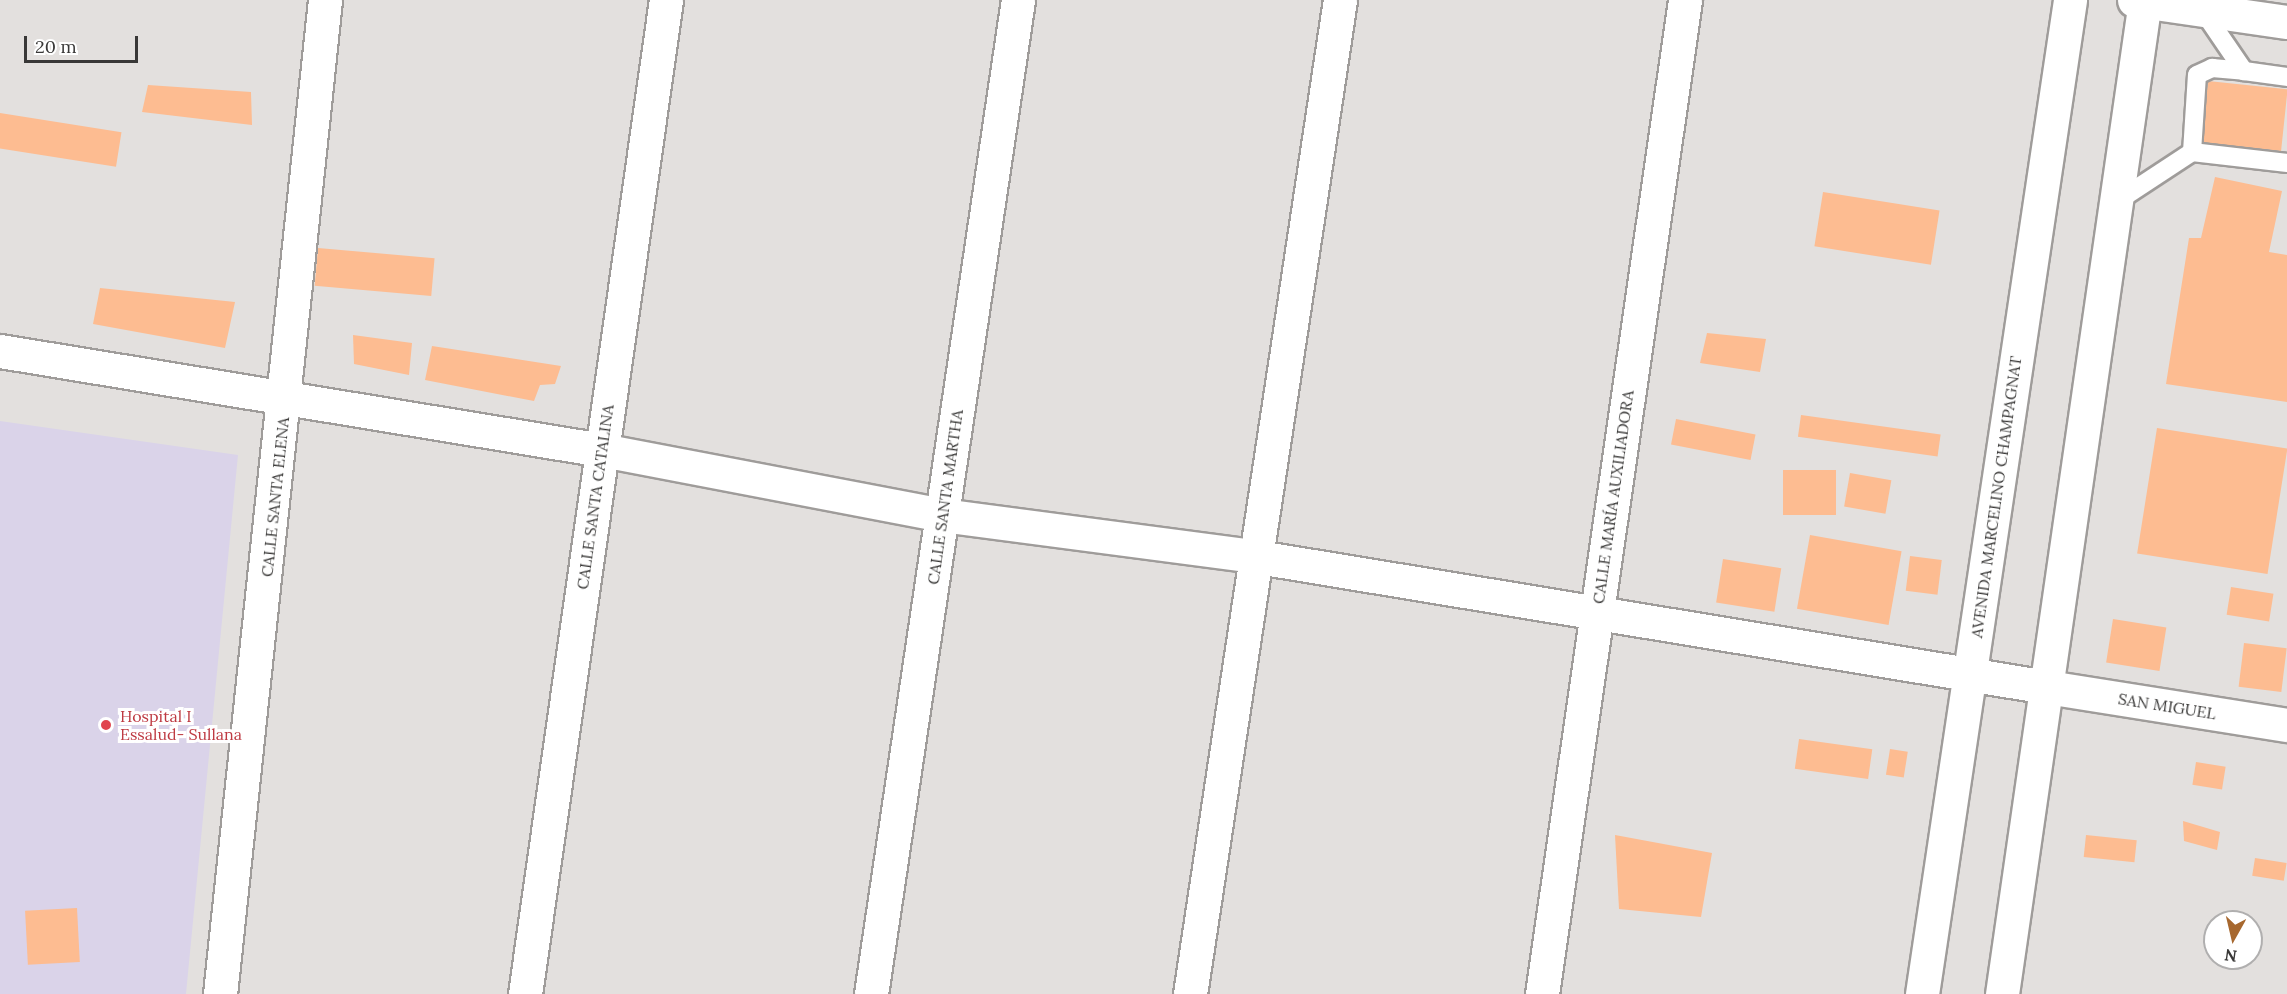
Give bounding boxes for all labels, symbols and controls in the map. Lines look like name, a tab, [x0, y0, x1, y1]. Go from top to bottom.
scale bar	[27, 24, 141, 62]
text: 20 m	[35, 35, 77, 58]
street label: AVENIDA MARCELINO CHAMPAGNAT	[1967, 355, 2025, 639]
street label: CALLE MARÍA AUXILIADORA	[1588, 389, 1638, 605]
street label: CALLE SANTA CATALINA	[573, 403, 617, 591]
street label: CALLE SANTA MARTHA	[923, 408, 967, 586]
street label: CALLE SANTA ELENA	[257, 416, 293, 578]
street label: SAN MIGUEL	[2117, 689, 2217, 723]
place label: Hospital I Essalud- Sullana	[120, 706, 242, 744]
marker: Hospital I Essalud- Sullana	[97, 716, 115, 734]
north arrow	[2203, 910, 2263, 970]
text: N	[2223, 945, 2238, 967]

